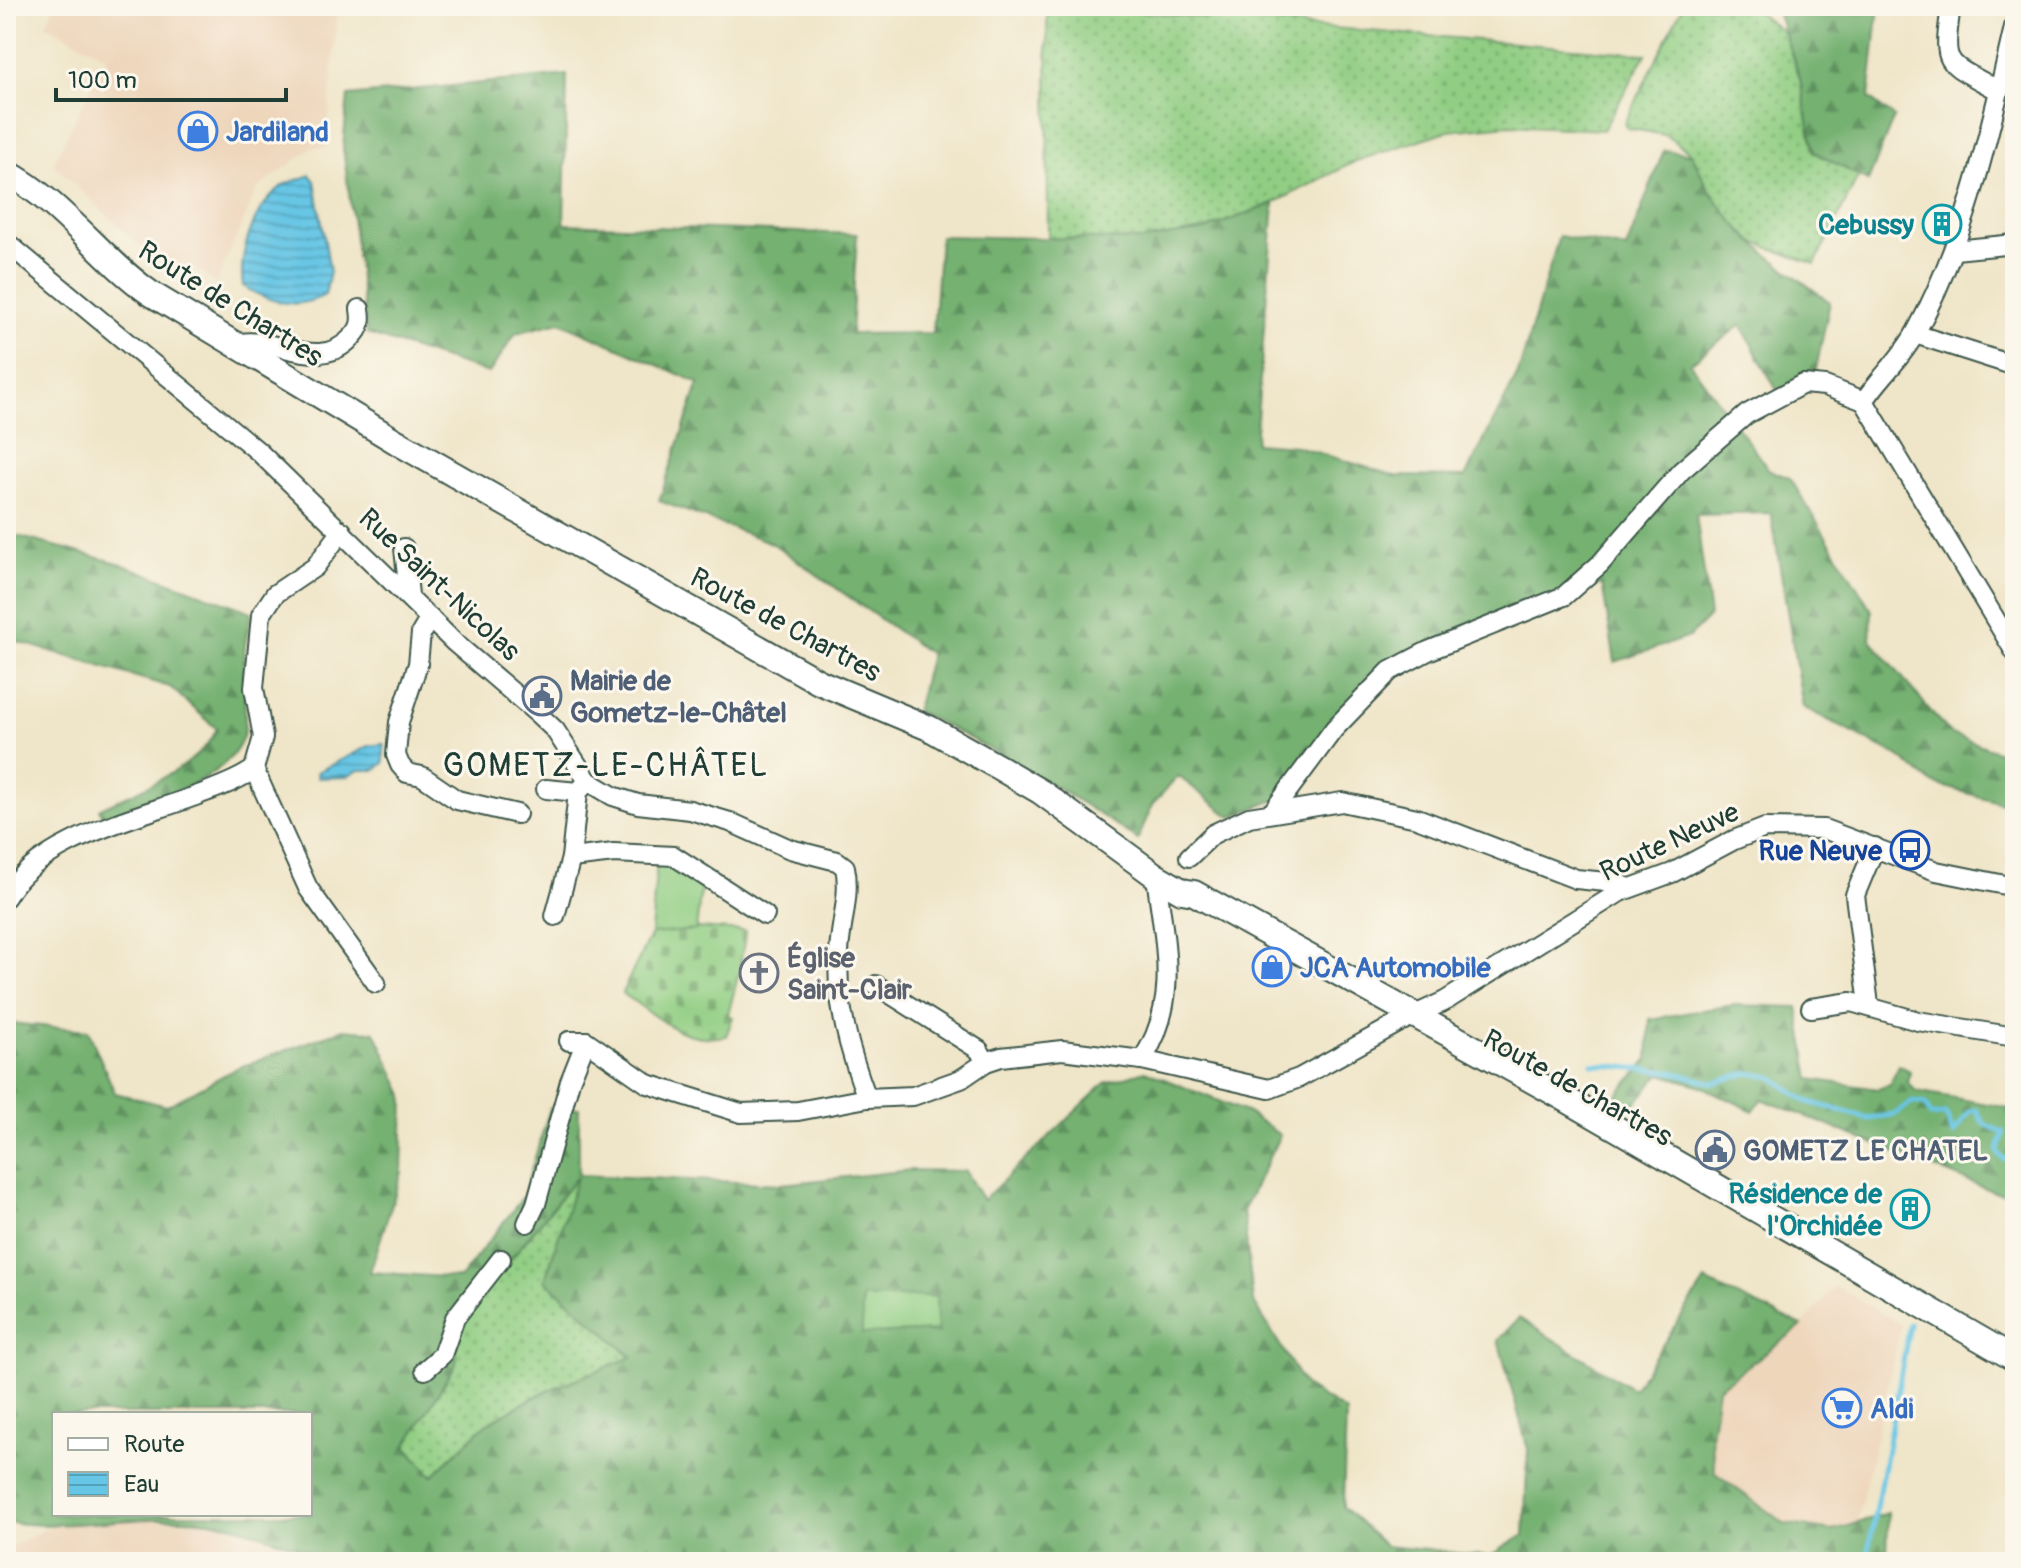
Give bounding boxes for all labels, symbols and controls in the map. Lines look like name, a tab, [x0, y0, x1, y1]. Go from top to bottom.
scale bar	[56, 52, 286, 102]
text: 100 m	[68, 66, 137, 95]
shop icon: Jardiland	[177, 110, 219, 152]
place label: Jardiland	[226, 115, 329, 150]
building icon: Cebussy	[1921, 203, 1963, 245]
place label: Cebussy	[1818, 208, 1914, 243]
street label: Route de Chartres	[132, 234, 329, 375]
street label: Rue Saint-Nicolas	[351, 501, 527, 669]
street label: Route de Chartres	[684, 560, 887, 690]
place label: Mairie de Gometz-le-Châtel	[570, 664, 787, 731]
public building icon: Mairie de Gometz-le-Châtel	[521, 675, 563, 717]
district label: GOMETZ-LE-CHÂTEL	[443, 746, 769, 786]
street label: Route Neuve	[1594, 795, 1745, 890]
bus stop icon: Rue Neuve	[1889, 829, 1931, 871]
place label: Rue Neuve	[1759, 834, 1883, 869]
place label: Église Saint-Clair	[787, 941, 913, 1008]
shop icon: JCA Automobile	[1251, 946, 1293, 988]
place label: JCA Automobile	[1300, 951, 1492, 986]
church icon: Église Saint-Clair	[738, 952, 780, 994]
street label: Route de Chartres	[1477, 1022, 1678, 1155]
public building icon: GOMETZ LE CHATEL	[1694, 1129, 1736, 1171]
place label: GOMETZ LE CHATEL	[1743, 1134, 1988, 1169]
place label: Résidence de l'Orchidée	[1728, 1177, 1883, 1244]
building icon: Résidence de l'Orchidée	[1889, 1188, 1931, 1230]
supermarket icon: Aldi	[1821, 1387, 1863, 1429]
place label: Aldi	[1870, 1392, 1914, 1427]
legend	[52, 1412, 312, 1516]
text: Route	[124, 1430, 185, 1459]
text: Eau	[124, 1470, 159, 1499]

